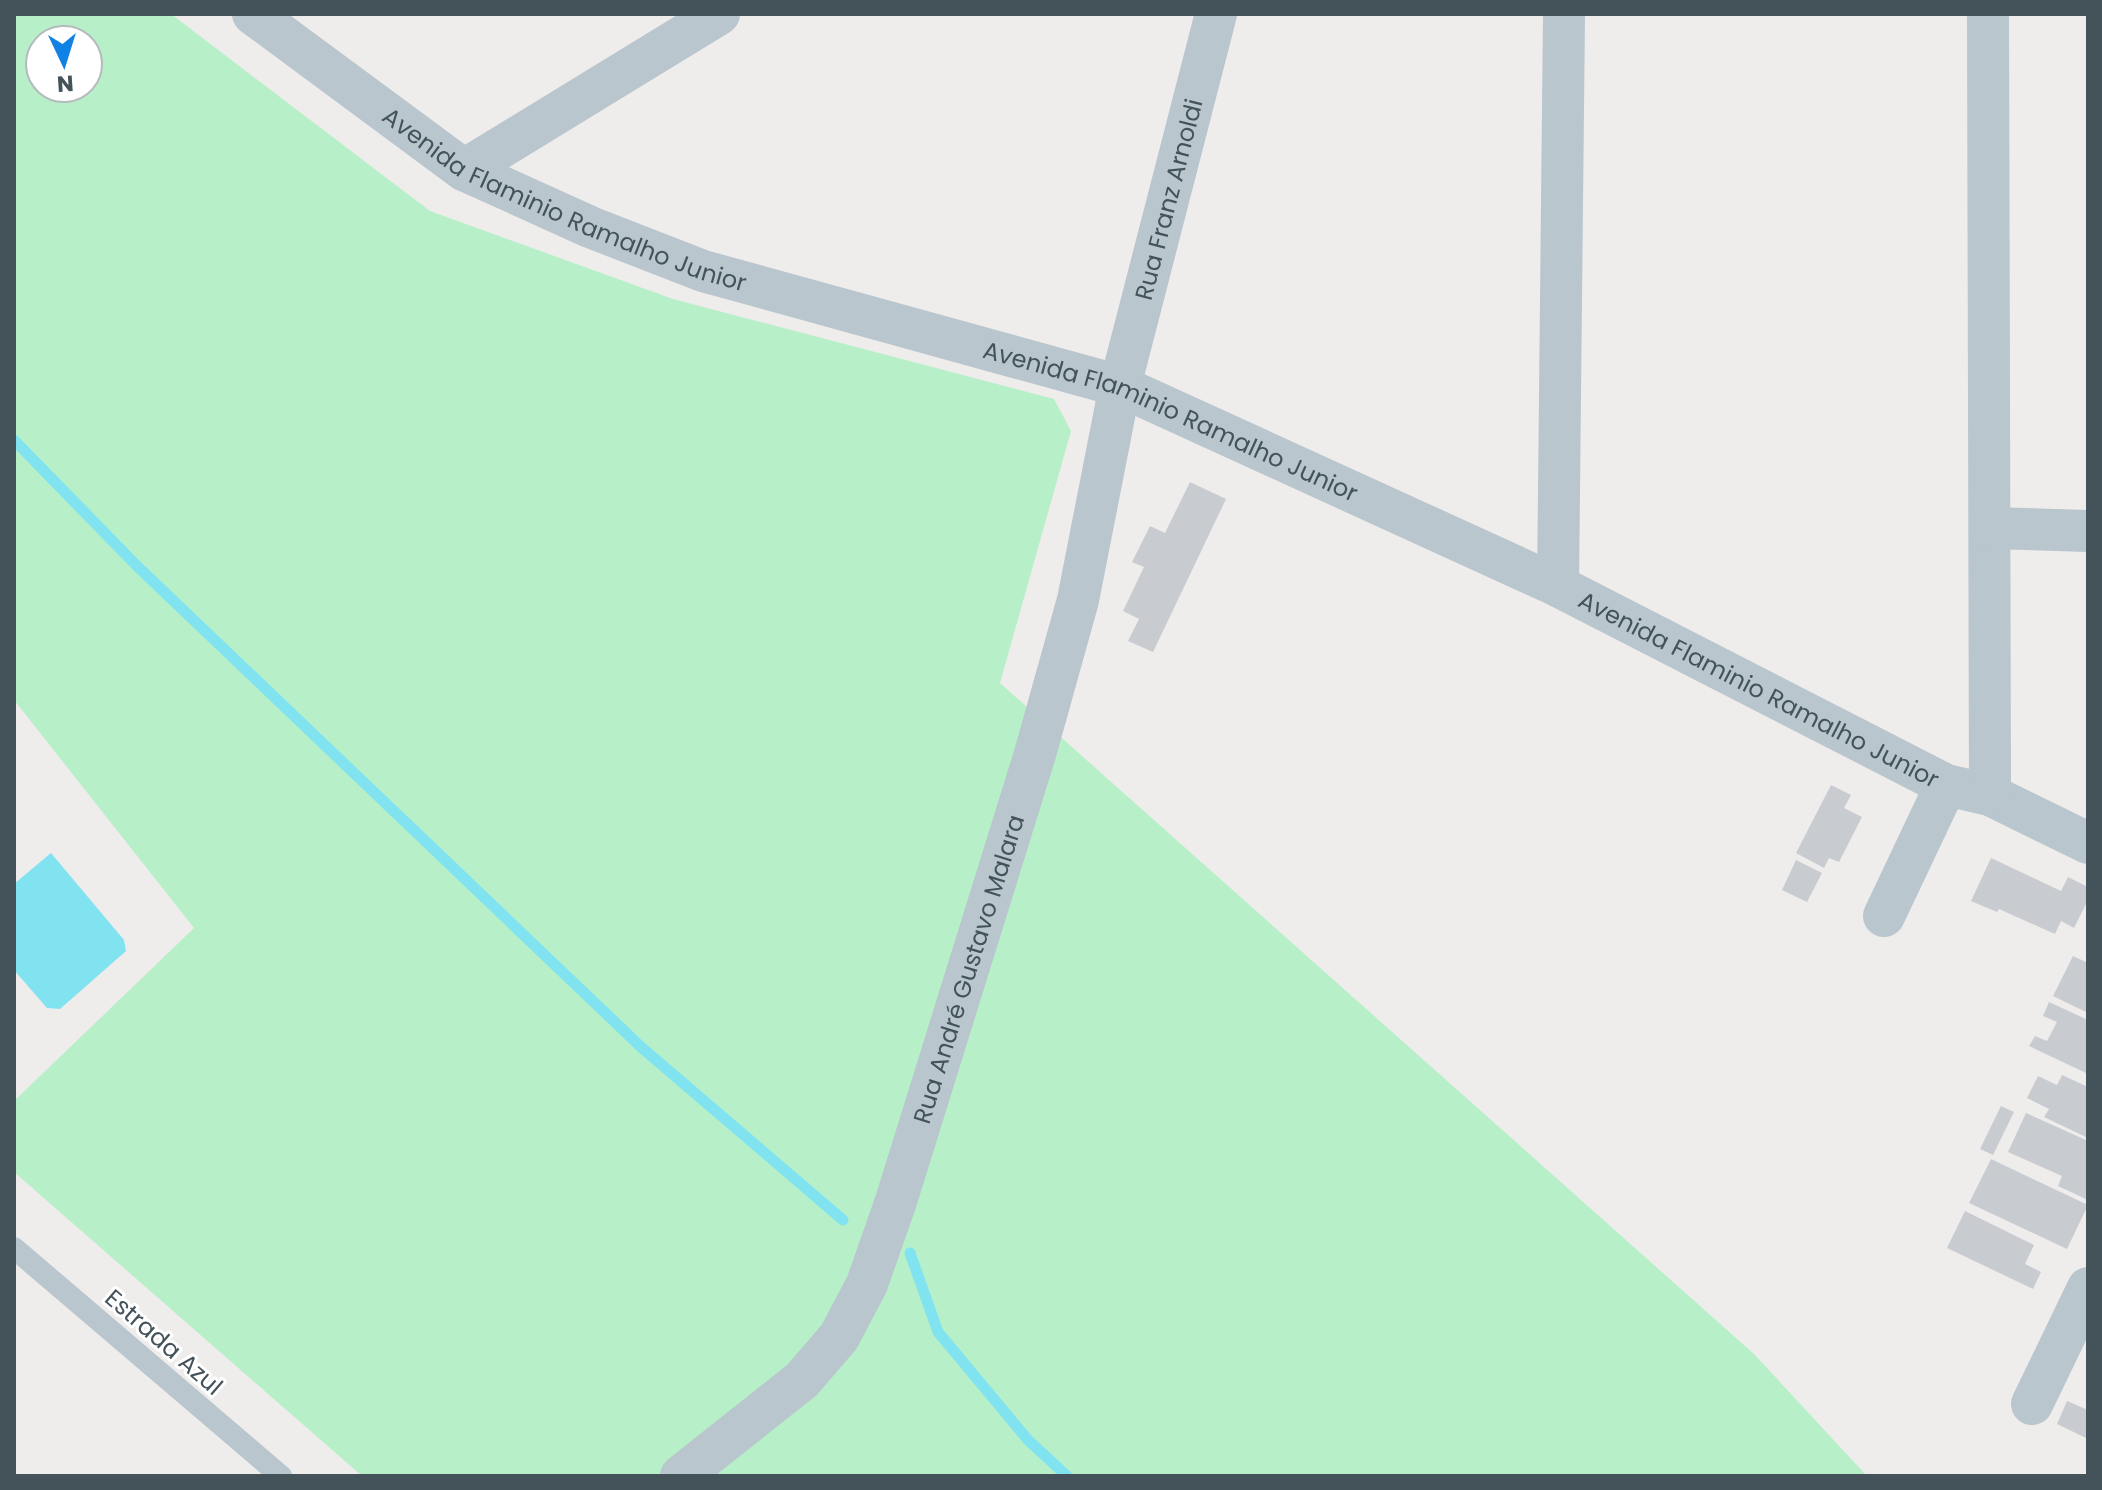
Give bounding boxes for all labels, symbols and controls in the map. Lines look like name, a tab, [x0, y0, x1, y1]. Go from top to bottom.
north arrow	[24, 24, 104, 104]
text: N	[56, 67, 75, 99]
street label: Rua Franz Arnoldi	[1126, 95, 1210, 303]
street label: Avenida Flaminio Ramalho Junior	[376, 99, 751, 299]
street label: Avenida Flaminio Ramalho Junior	[980, 333, 1364, 509]
street label: Avenida Flaminio Ramalho Junior	[1573, 583, 1945, 795]
street label: Rua André Gustavo Malara	[905, 810, 1032, 1128]
street label: Estrada Azul	[98, 1282, 230, 1402]

